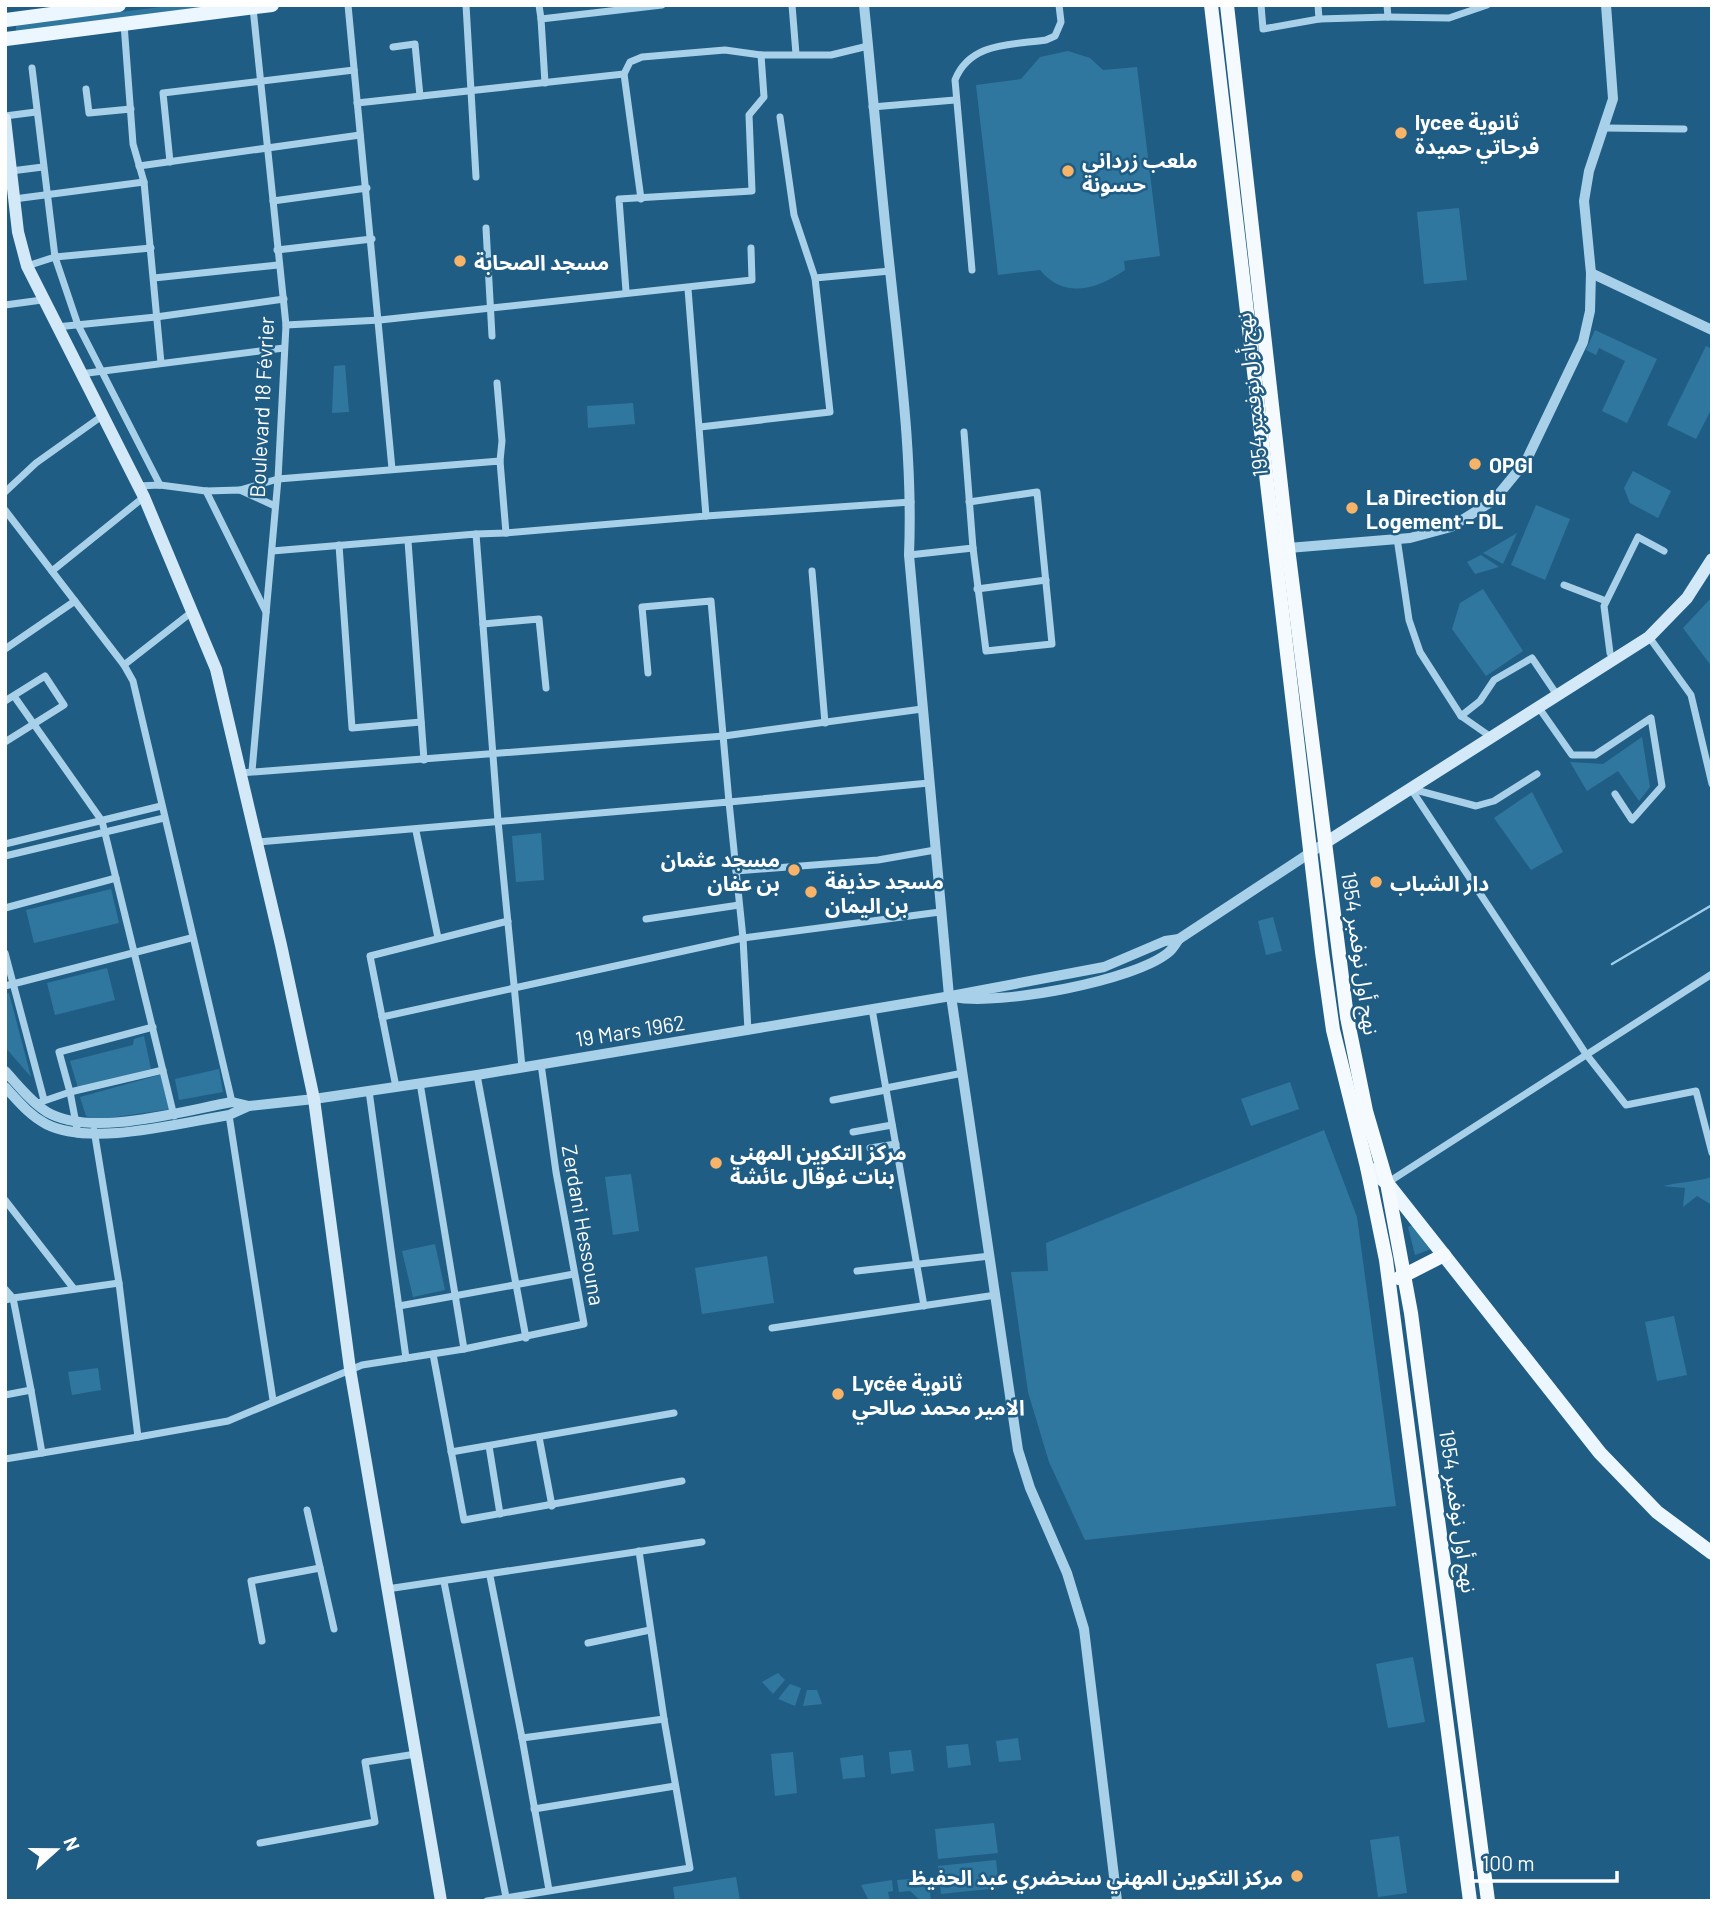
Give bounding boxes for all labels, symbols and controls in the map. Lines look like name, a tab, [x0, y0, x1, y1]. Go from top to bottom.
place label: lycee ثانوية فرحاتي حميدة	[1415, 109, 1539, 163]
marker: lycee ثانوية فرحاتي حميدة	[1393, 125, 1409, 141]
place label: ملعب زرداني حسونة	[1082, 147, 1198, 197]
marker: ملعب زرداني حسونة	[1060, 163, 1076, 179]
place label: مسجد الصحابة	[474, 249, 609, 275]
marker: مسجد الصحابة	[452, 253, 468, 269]
street label: نهج أول نوفمبر 1954	[1230, 311, 1276, 478]
street label: Boulevard 18 Février	[244, 315, 278, 498]
place label: OPGI	[1489, 452, 1533, 477]
marker: OPGI	[1467, 456, 1483, 472]
place label: La Direction du Logement - DL	[1366, 484, 1506, 533]
marker: La Direction du Logement - DL	[1344, 500, 1360, 516]
place label: مسجد عثمان بن عفان	[661, 846, 780, 896]
marker: مسجد عثمان بن عفان	[786, 862, 802, 878]
place label: مسجد حذيفة بن اليمان	[825, 868, 944, 918]
street label: نهج أول نوفمبر 1954	[1333, 870, 1385, 1037]
place label: دار الشباب	[1390, 870, 1489, 896]
marker: دار الشباب	[1368, 874, 1384, 890]
marker: مسجد حذيفة بن اليمان	[803, 884, 819, 900]
street label: 19 Mars 1962	[573, 1009, 687, 1051]
place label: مركز التكوين المهني بنات غوقال عائشة	[730, 1139, 907, 1189]
street label: Zerdani Hessouna	[558, 1143, 610, 1307]
marker: مركز التكوين المهني بنات غوقال عائشة	[708, 1155, 724, 1171]
place label: Lycée ثانوية الامير محمد صالحي	[852, 1370, 1025, 1424]
marker: Lycée ثانوية الامير محمد صالحي	[830, 1386, 846, 1402]
street label: نهج أول نوفمبر 1954	[1431, 1428, 1483, 1595]
north arrow	[21, 1815, 91, 1885]
text: N	[59, 1834, 85, 1854]
scale bar	[1472, 1840, 1617, 1884]
text: 100 m	[1482, 1850, 1535, 1875]
place label: مركز التكوين المهني سنحضري عبد الحفيظ	[909, 1864, 1283, 1894]
marker: مركز التكوين المهني سنحضري عبد الحفيظ	[1289, 1868, 1305, 1884]

